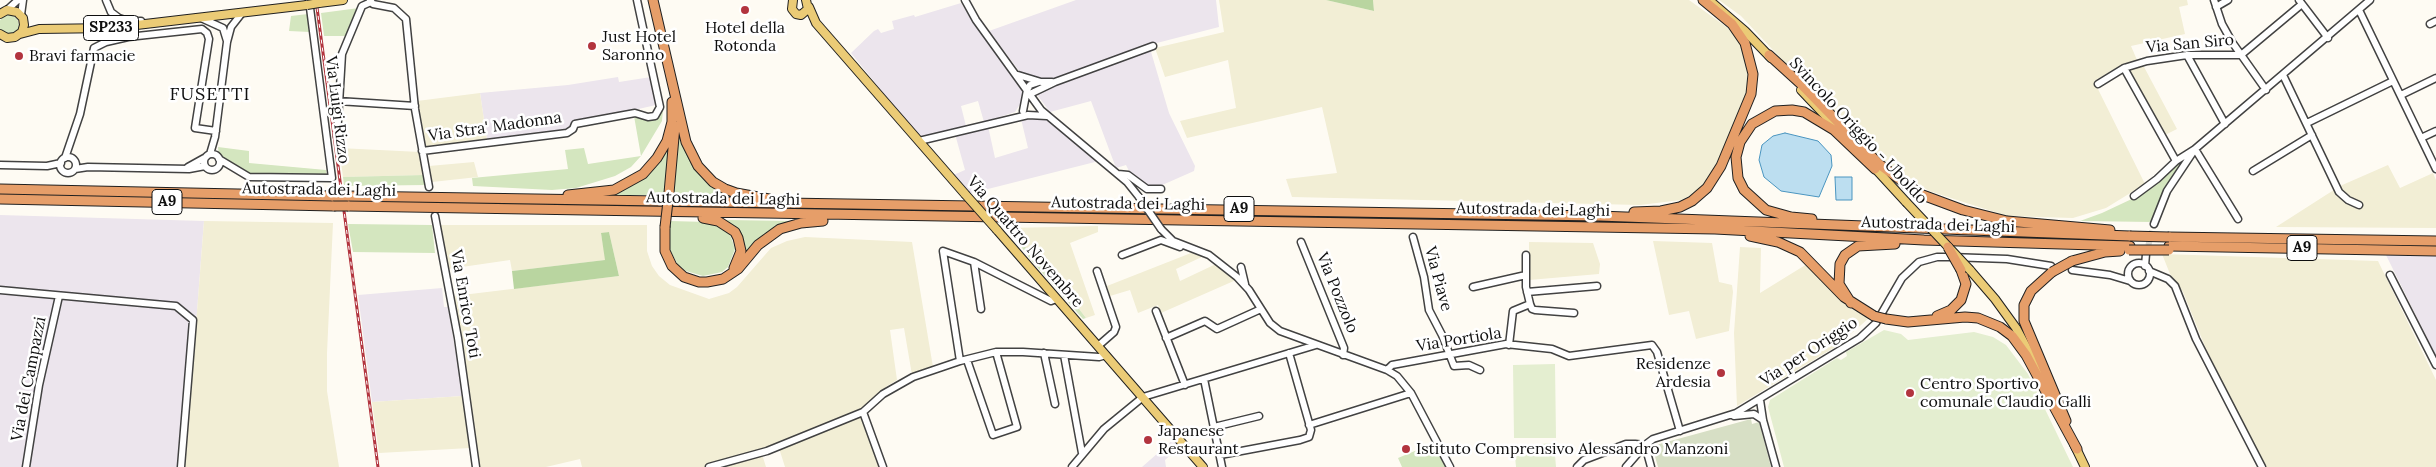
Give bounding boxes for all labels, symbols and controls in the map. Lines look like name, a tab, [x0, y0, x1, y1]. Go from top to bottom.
marker: Hotel della Rotonda	[739, 4, 751, 16]
road number: SP233	[84, 15, 138, 40]
place label: Hotel della Rotonda	[705, 18, 785, 56]
place label: Just Hotel Saronno	[602, 27, 676, 65]
street label: Via San Siro	[2145, 31, 2235, 57]
marker: Just Hotel Saronno	[586, 40, 598, 52]
place label: Bravi farmacie	[29, 46, 135, 66]
marker: Bravi farmacie	[13, 50, 25, 62]
street label: Svincolo Origgio - Uboldo	[1785, 54, 1931, 208]
street label: Via Luigi Rizzo	[321, 55, 353, 165]
district label: FUSETTI	[169, 84, 251, 106]
street label: Via Stra' Madonna	[427, 108, 563, 146]
street label: Via Quattro Novembre	[963, 172, 1087, 312]
street label: Autostrada dei Laghi	[242, 179, 396, 201]
street label: Autostrada dei Laghi	[646, 188, 800, 210]
road number: A9	[152, 190, 182, 214]
street label: Autostrada dei Laghi	[1051, 193, 1205, 215]
road number: A9	[1224, 196, 1254, 222]
street label: Autostrada dei Laghi	[1456, 199, 1610, 221]
street label: Autostrada dei Laghi	[1861, 213, 2015, 237]
road number: A9	[2287, 236, 2317, 260]
street label: Via Piave	[1420, 245, 1456, 313]
street label: Via Enrico Toti	[446, 248, 484, 360]
street label: Via Pozzolo	[1312, 250, 1362, 336]
street label: Via per Origgio	[1757, 313, 1861, 391]
street label: Via dei Campazzi	[8, 315, 50, 443]
street label: Via Portiola	[1415, 324, 1503, 356]
place label: Residenze Ardesia	[1636, 354, 1711, 392]
marker: Residenze Ardesia	[1715, 367, 1727, 379]
place label: Centro Sportivo comunale Claudio Galli	[1920, 374, 2091, 412]
marker: Centro Sportivo comunale Claudio Galli	[1904, 387, 1916, 399]
place label: Japanese Restaurant	[1158, 421, 1239, 459]
marker: Japanese Restaurant	[1142, 434, 1154, 446]
place label: Istituto Comprensivo Alessandro Manzoni	[1416, 439, 1728, 459]
marker: Istituto Comprensivo Alessandro Manzoni	[1400, 443, 1412, 455]

